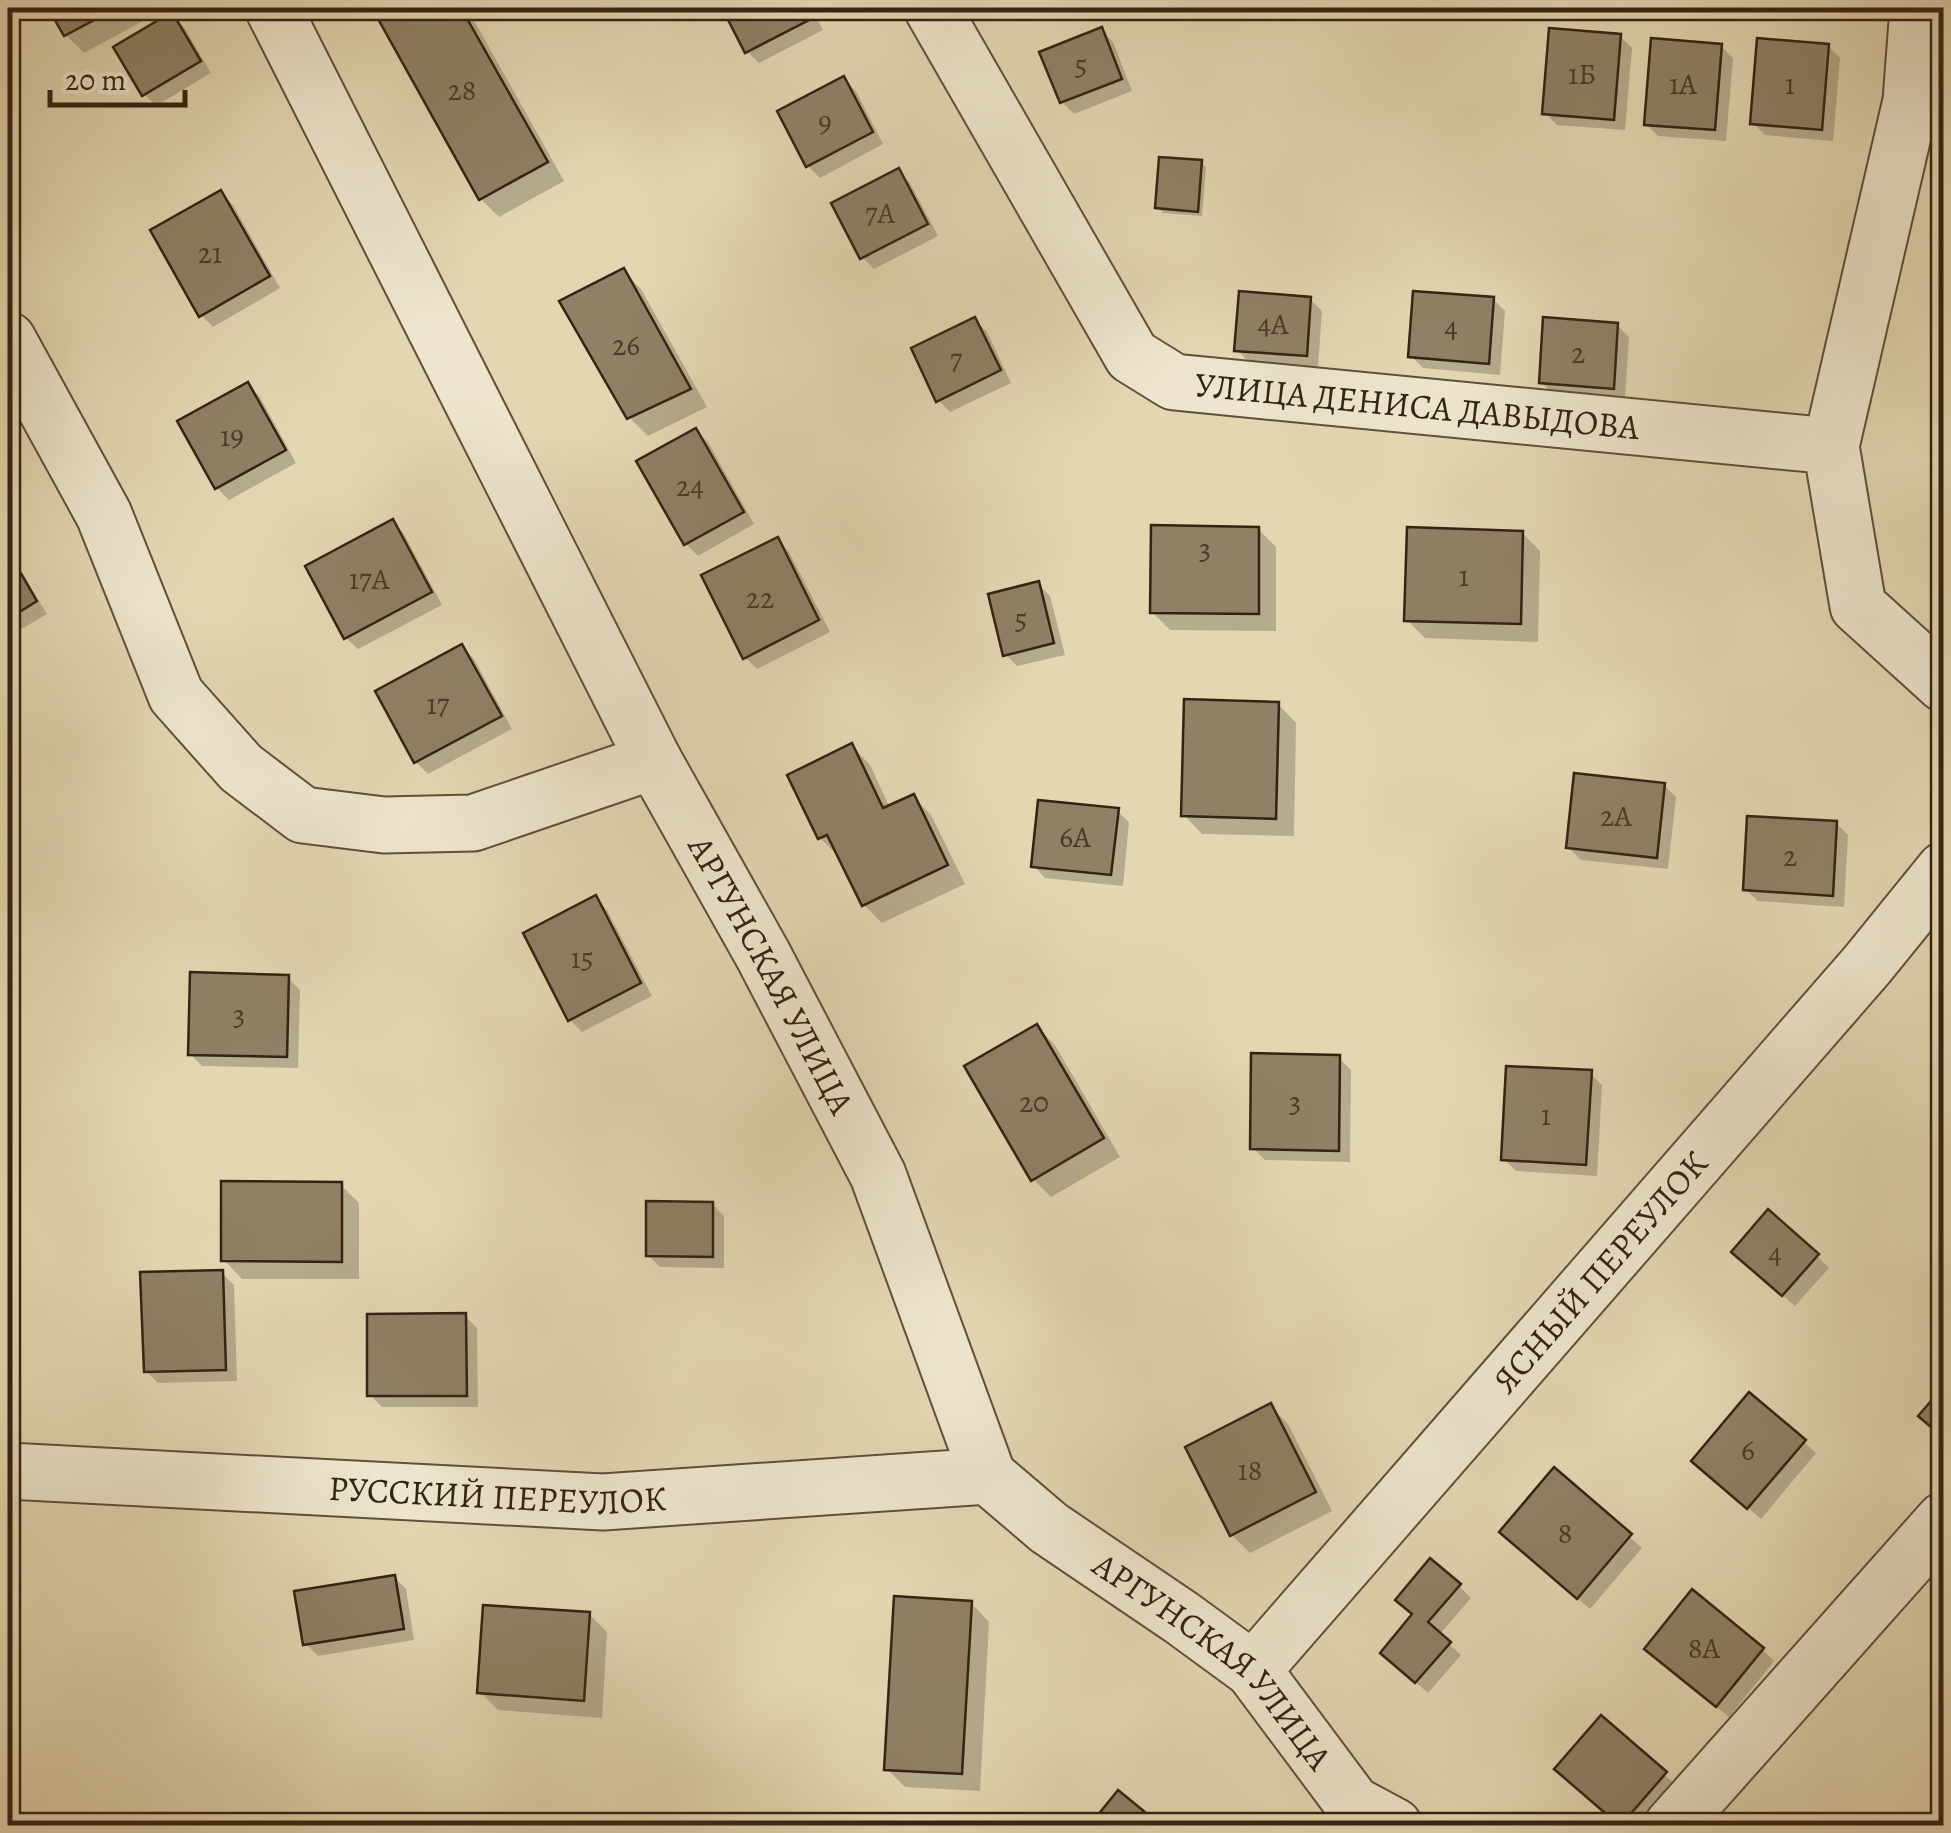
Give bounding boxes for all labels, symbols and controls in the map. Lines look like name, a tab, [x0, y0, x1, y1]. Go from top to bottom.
scale bar	[50, 45, 185, 107]
house number: 5	[1075, 45, 1087, 85]
house number: 1Б	[1568, 54, 1596, 94]
text: 20 m	[65, 60, 126, 100]
house number: 1А	[1669, 64, 1697, 104]
house number: 1	[1785, 64, 1795, 104]
house number: 28	[448, 70, 476, 110]
house number: 9	[818, 102, 832, 142]
house number: 7А	[865, 193, 896, 233]
house number: 21	[198, 233, 222, 273]
house number: 4А	[1257, 304, 1289, 344]
house number: 4	[1444, 307, 1458, 347]
house number: 26	[612, 325, 640, 365]
house number: 2	[1571, 333, 1585, 373]
house number: 7	[950, 339, 963, 379]
street label: УЛИЦА ДЕНИСА ДАВЫДОВА	[1192, 360, 1642, 451]
house number: 19	[220, 416, 244, 456]
house number: 24	[676, 466, 704, 506]
house number: 3	[1199, 529, 1211, 569]
house number: 1	[1459, 556, 1469, 596]
house number: 17А	[349, 559, 390, 599]
house number: 22	[746, 578, 774, 618]
house number: 5	[1015, 599, 1027, 639]
house number: 17	[427, 684, 450, 724]
house number: 2А	[1600, 796, 1632, 836]
house number: 6А	[1059, 817, 1091, 857]
street label: АРГУНСКАЯ УЛИЦА	[676, 826, 866, 1123]
house number: 2	[1783, 836, 1797, 876]
house number: 15	[570, 938, 594, 978]
house number: 3	[233, 995, 245, 1035]
house number: 20	[1019, 1082, 1049, 1122]
house number: 3	[1289, 1082, 1301, 1122]
house number: 1	[1541, 1095, 1551, 1135]
street label: ЯСНЫЙ ПЕРЕУЛОК	[1481, 1141, 1718, 1403]
house number: 4	[1768, 1233, 1782, 1273]
house number: 6	[1741, 1430, 1755, 1470]
house number: 18	[1238, 1450, 1262, 1490]
street label: РУССКИЙ ПЕРЕУЛОК	[327, 1464, 667, 1526]
house number: 8	[1558, 1513, 1572, 1553]
street label: АРГУНСКАЯ УЛИЦА	[1083, 1540, 1344, 1780]
house number: 8А	[1688, 1628, 1721, 1668]

